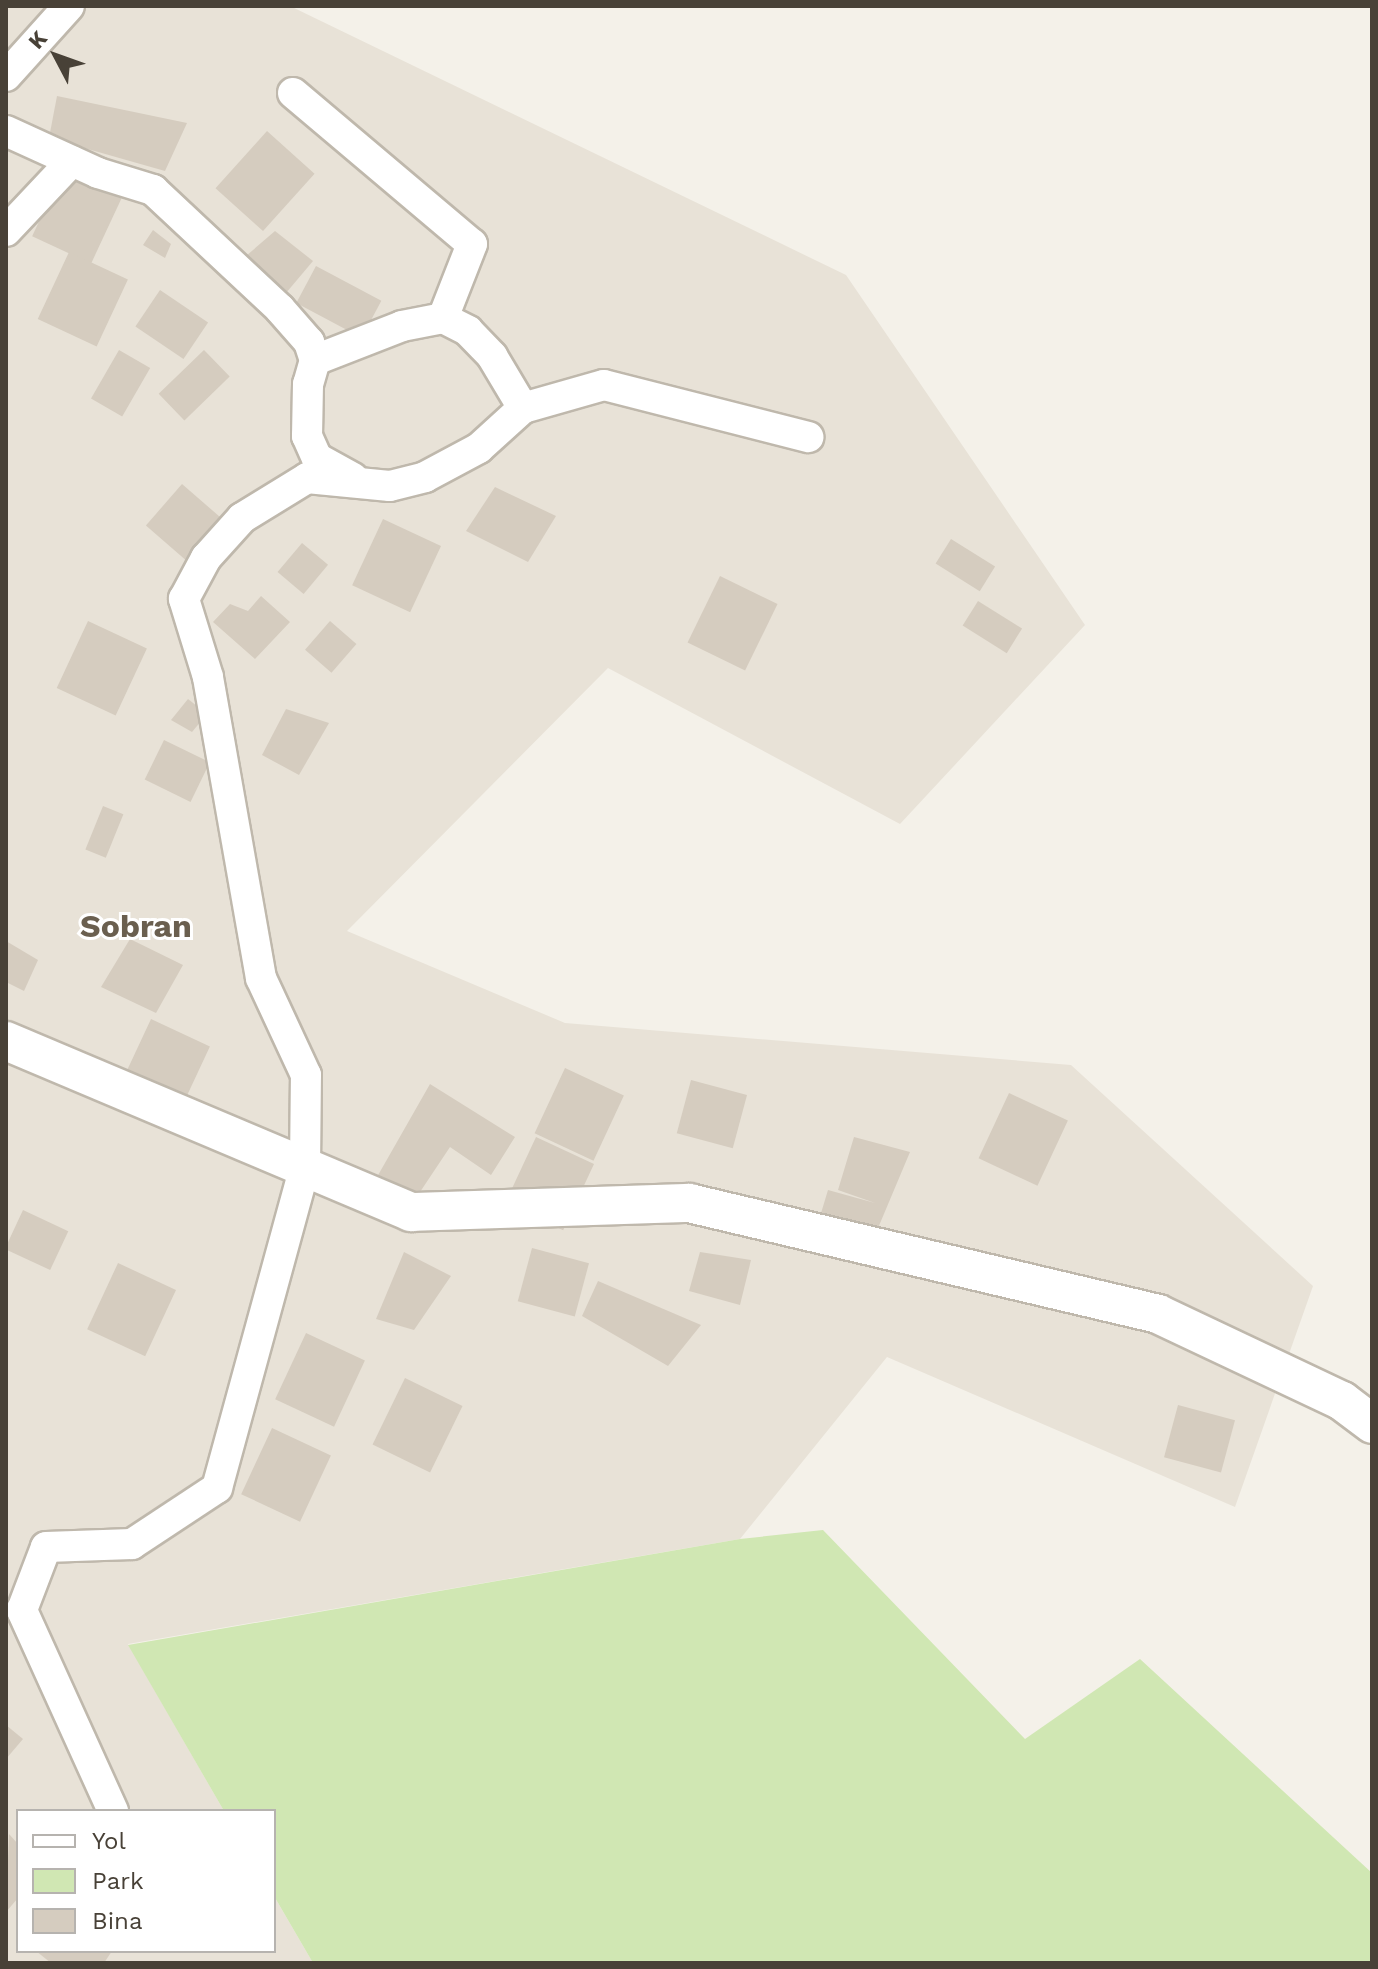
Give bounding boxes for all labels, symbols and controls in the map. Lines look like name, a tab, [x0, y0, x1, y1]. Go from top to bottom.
north arrow	[16, 16, 96, 96]
text: K	[23, 26, 52, 54]
district label: Sobran	[80, 907, 192, 945]
legend	[16, 1809, 276, 1953]
text: Yol	[92, 1827, 126, 1855]
text: Park	[92, 1867, 144, 1895]
text: Bina	[92, 1907, 143, 1935]

